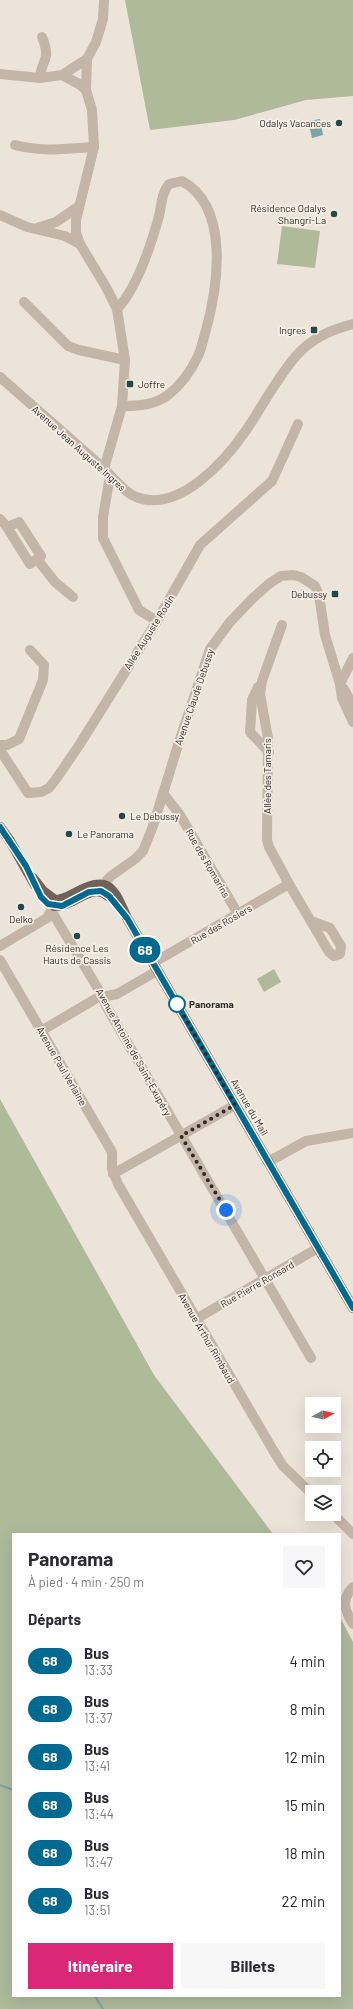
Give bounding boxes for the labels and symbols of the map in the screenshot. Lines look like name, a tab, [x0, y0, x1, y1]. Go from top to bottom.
place label: Odalys Vacances	[259, 117, 331, 129]
marker: Odalys Vacances	[334, 118, 344, 128]
place label: Résidence Odalys Shangri-La	[251, 202, 326, 226]
marker: Résidence Odalys Shangri-La	[329, 209, 339, 219]
place label: Ingres	[279, 324, 306, 336]
marker: Ingres	[309, 325, 319, 335]
place label: Joffre	[138, 378, 165, 390]
marker: Joffre	[125, 379, 135, 389]
street label: Avenue Jean Auguste Ingres	[30, 403, 129, 493]
place label: Debussy	[291, 588, 327, 600]
marker: Debussy	[330, 589, 340, 599]
street label: Allée Auguste Rodin	[121, 592, 177, 672]
street label: Avenue Claude Debussy	[172, 647, 216, 747]
street label: Allée des Tamaris	[261, 738, 273, 814]
place label: Le Debussy	[130, 810, 179, 822]
marker: Le Debussy	[117, 811, 127, 821]
street label: Rue des Romarins	[183, 826, 233, 900]
place label: Le Panorama	[77, 828, 134, 840]
marker: Le Panorama	[64, 829, 74, 839]
street label: Rue des Rosiers	[188, 901, 254, 946]
marker: Delko	[16, 902, 26, 912]
place label: Delko	[9, 913, 33, 925]
marker: Résidence Les Hauts de Cassis	[72, 931, 82, 941]
line badge: 68	[127, 937, 163, 963]
place label: Résidence Les Hauts de Cassis	[43, 942, 111, 966]
street label: Avenue Antoine de Saint-Exupéry	[94, 986, 174, 1118]
marker: Panorama	[168, 995, 186, 1013]
place label: Panorama	[189, 998, 234, 1010]
street label: Avenue Paul Verlaine	[34, 1024, 90, 1108]
street label: Avenue du Mail	[229, 1076, 271, 1138]
your location	[216, 1200, 236, 1220]
street label: Rue Pierre Ronsard	[218, 1258, 296, 1310]
street label: Avenue Arthur Rimbaud	[176, 1291, 238, 1385]
north arrow	[305, 1397, 341, 1433]

